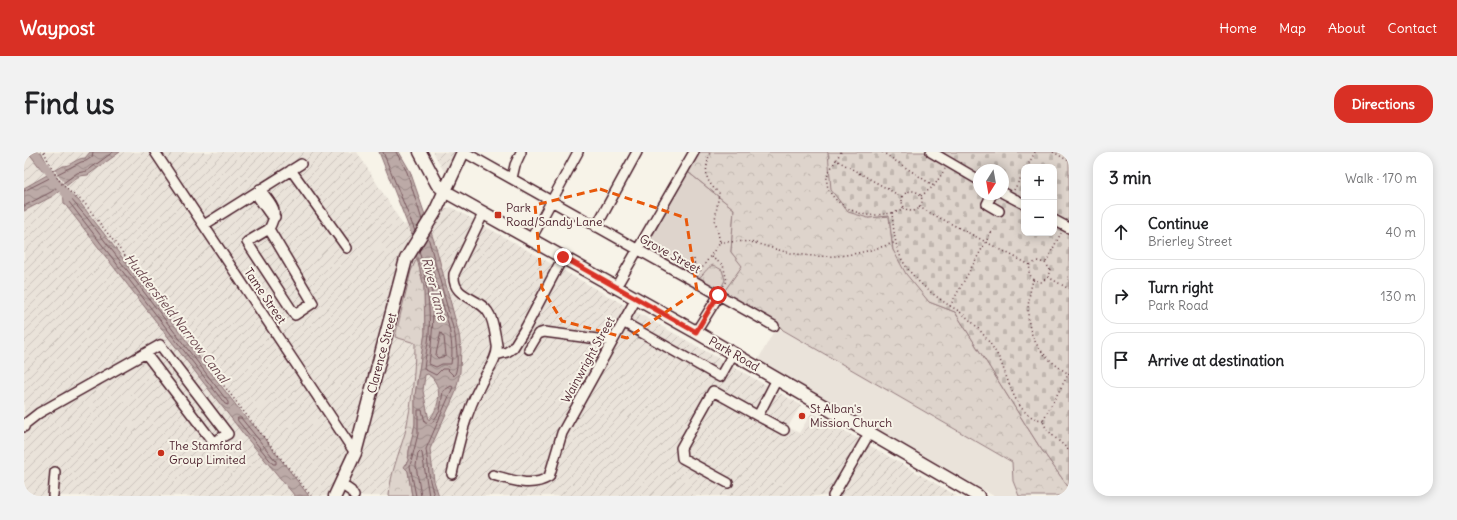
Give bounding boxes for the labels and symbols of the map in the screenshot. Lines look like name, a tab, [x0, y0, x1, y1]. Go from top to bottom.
north arrow	[973, 164, 1009, 200]
place label: Park Road/Sandy Lane	[506, 200, 602, 229]
marker: Park Road/Sandy Lane	[493, 210, 503, 220]
street label: Grove Street	[637, 231, 703, 276]
route end	[554, 248, 572, 266]
water label: Huddersfield Narrow Canal	[121, 250, 234, 388]
water label: River Tame	[418, 256, 451, 324]
street label: Tame Street	[241, 265, 290, 327]
route start	[709, 286, 727, 304]
street label: Clarence Street	[364, 311, 399, 395]
street label: Wainwright Street	[558, 314, 617, 406]
street label: Park Road	[706, 333, 762, 374]
place label: St Alban's Mission Church	[810, 401, 892, 430]
marker: St Alban's Mission Church	[797, 411, 807, 421]
place label: The Stamford Group Limited	[169, 438, 246, 467]
marker: The Stamford Group Limited	[156, 448, 166, 458]

